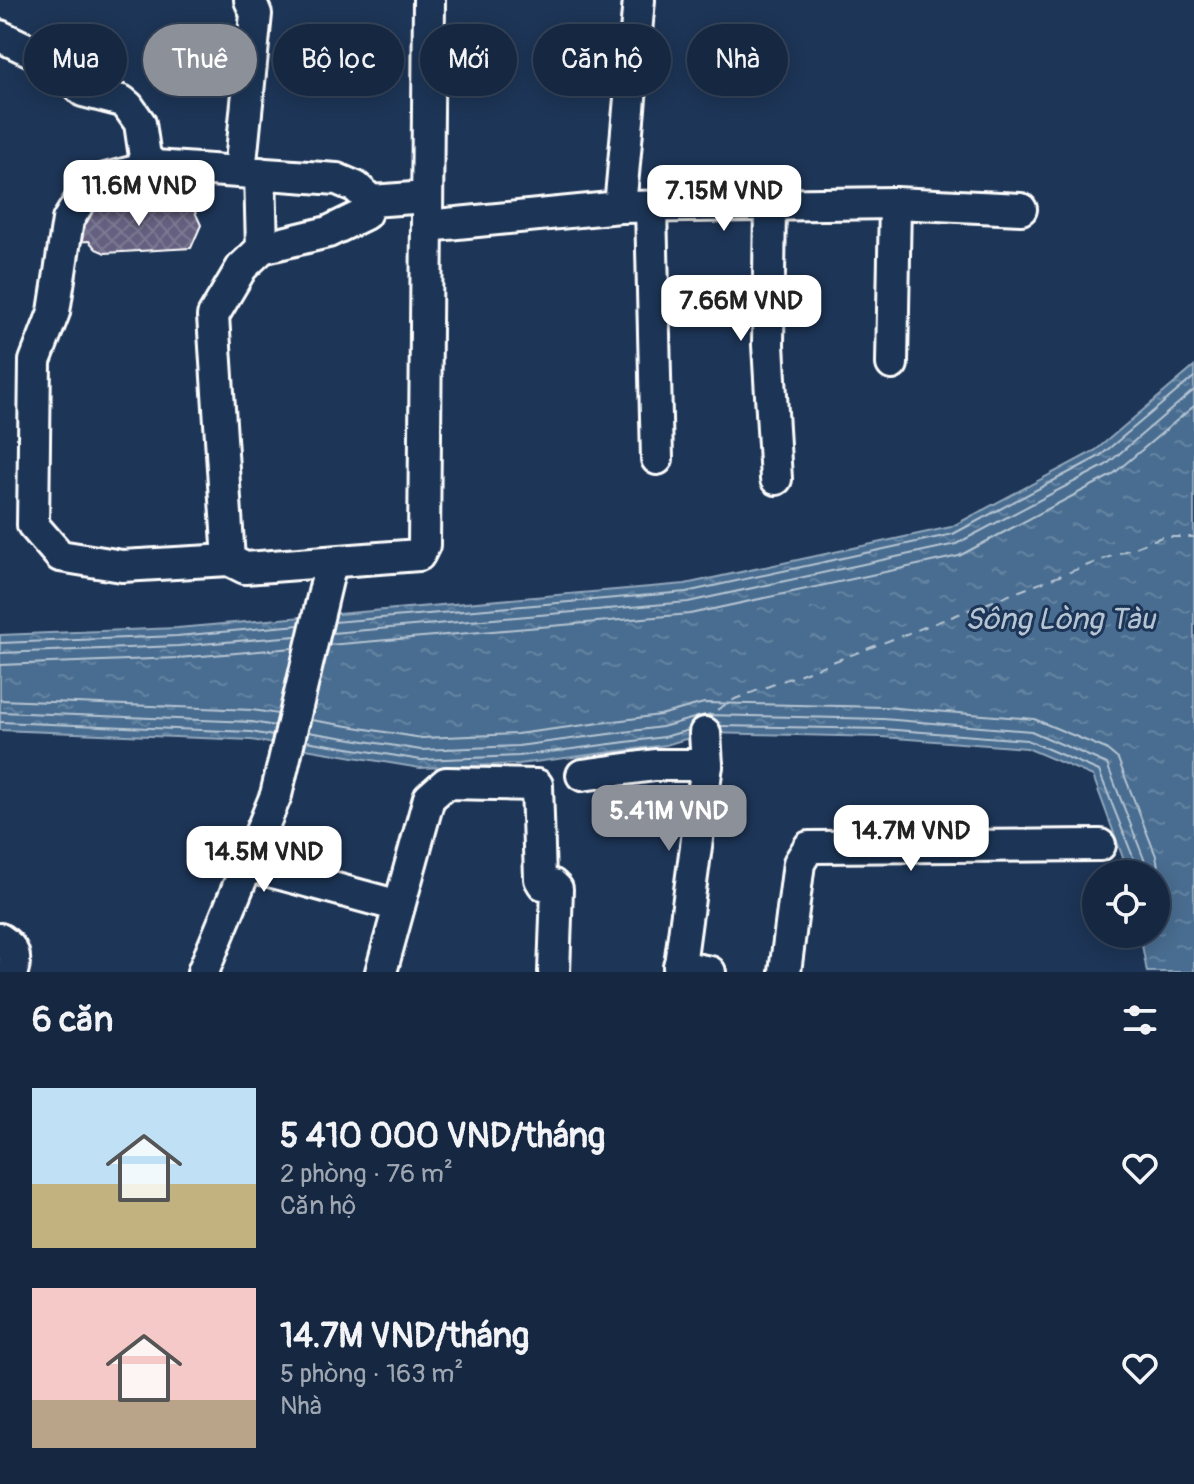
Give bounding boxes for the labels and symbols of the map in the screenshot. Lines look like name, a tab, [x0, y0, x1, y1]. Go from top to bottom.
pin: 11.6M VND	[47, 160, 231, 228]
pin: 7.15M VND	[632, 165, 816, 233]
pin: 7.66M VND	[649, 275, 833, 343]
water label: Sông Lòng Tàu	[965, 601, 1157, 638]
pin: 5.41M VND	[577, 785, 761, 853]
pin: 14.7M VND	[819, 805, 1003, 873]
pin: 14.5M VND	[172, 826, 356, 894]

